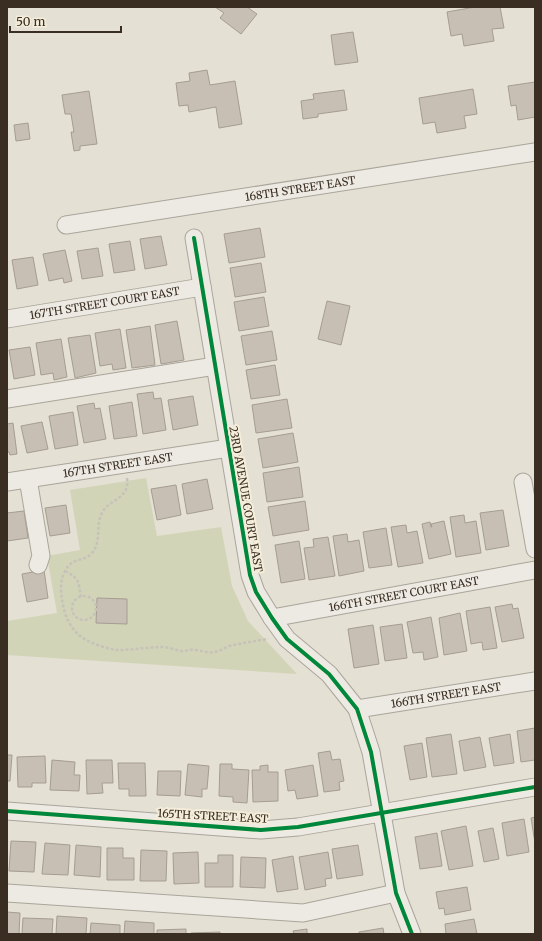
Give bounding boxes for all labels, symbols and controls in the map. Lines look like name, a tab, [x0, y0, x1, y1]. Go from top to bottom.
scale bar	[10, 8, 121, 34]
text: 50 m	[16, 14, 45, 29]
street label: 168TH STREET EAST	[244, 173, 357, 204]
street label: 167TH STREET COURT EAST	[29, 284, 181, 322]
street label: 23RD AVENUE COURT EAST	[226, 425, 266, 574]
street label: 167TH STREET EAST	[62, 450, 174, 480]
street label: 166TH STREET COURT EAST	[328, 573, 480, 615]
street label: 166TH STREET EAST	[390, 679, 502, 711]
street label: 165TH STREET EAST	[157, 806, 269, 826]

